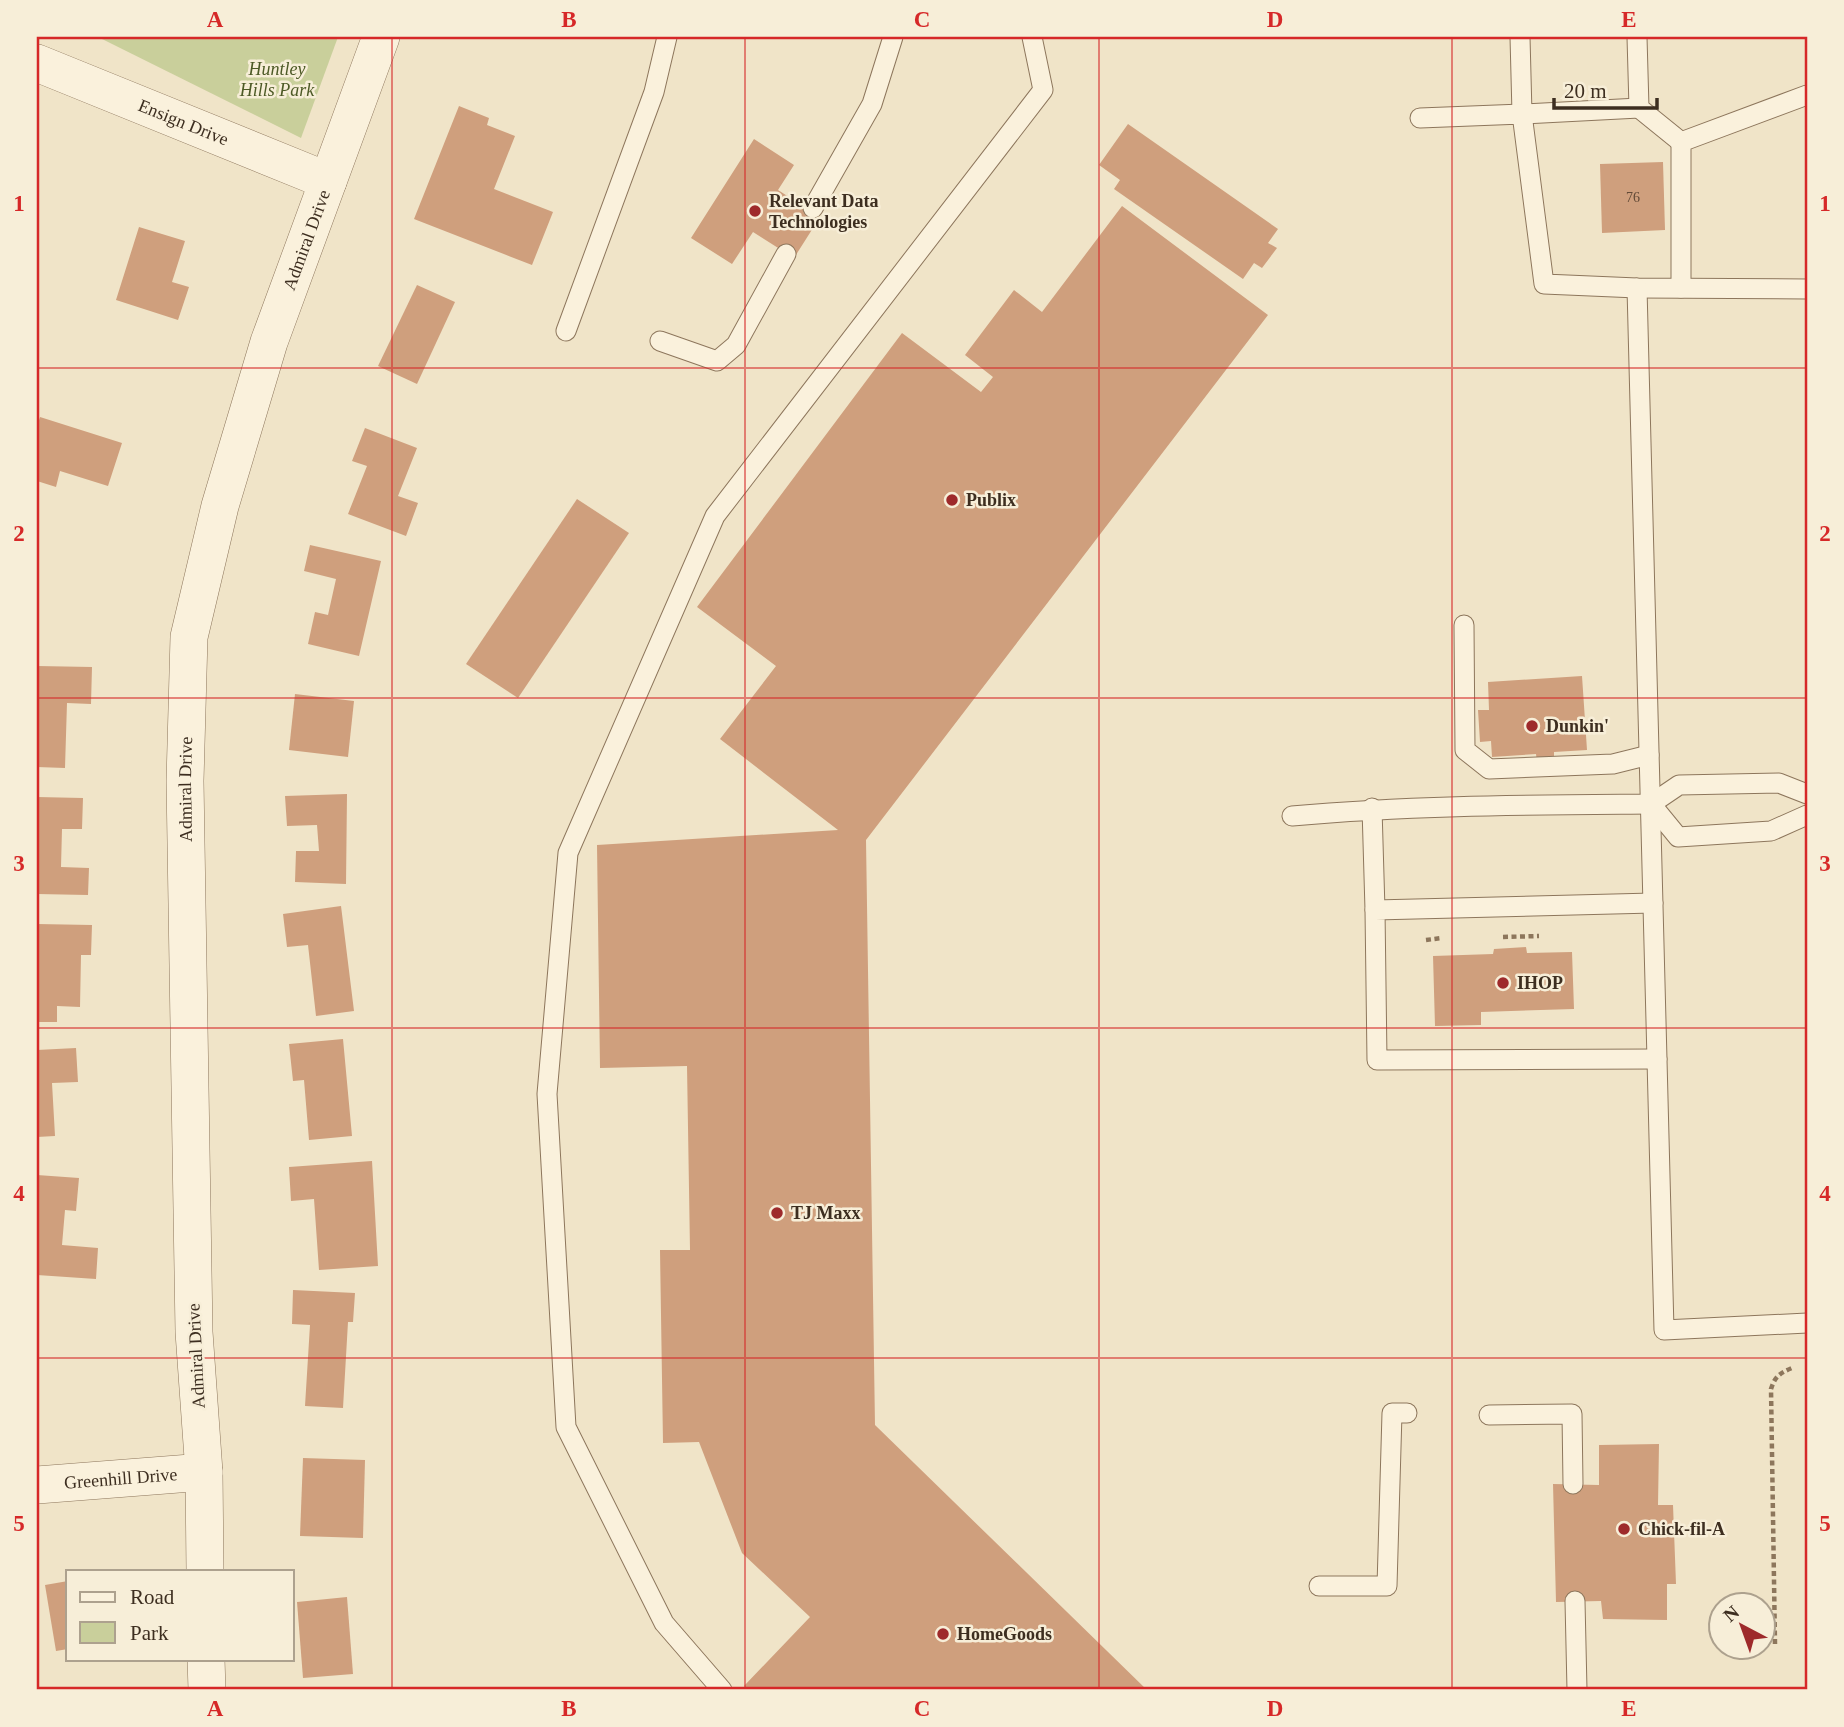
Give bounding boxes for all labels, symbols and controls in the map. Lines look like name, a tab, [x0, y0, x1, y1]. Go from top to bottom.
text: A	[207, 7, 224, 32]
text: B	[561, 7, 577, 32]
text: C	[914, 7, 930, 32]
text: D	[1267, 7, 1283, 32]
text: E	[1621, 7, 1637, 32]
park label: Huntley Hills Park	[239, 59, 315, 100]
scale bar	[1554, 66, 1657, 110]
text: 20 m	[1564, 79, 1607, 103]
street label: Ensign Drive	[135, 95, 231, 150]
street label: Admiral Drive	[279, 187, 334, 293]
house number: 76	[1626, 190, 1640, 205]
text: 1	[13, 191, 25, 216]
place label: Relevant Data Technologies	[769, 191, 878, 232]
text: 1	[1819, 191, 1831, 216]
marker: Relevant Data Technologies	[747, 203, 763, 219]
place label: Publix	[966, 490, 1016, 510]
marker: Publix	[944, 492, 960, 508]
text: 2	[13, 521, 25, 546]
text: 2	[1819, 521, 1831, 546]
place label: Dunkin'	[1546, 716, 1609, 736]
marker: Dunkin'	[1524, 718, 1540, 734]
street label: Admiral Drive	[175, 736, 196, 842]
text: 3	[13, 851, 25, 876]
text: 3	[1819, 851, 1831, 876]
place label: IHOP	[1517, 973, 1563, 993]
marker: IHOP	[1495, 975, 1511, 991]
text: 4	[13, 1181, 25, 1206]
text: 4	[1819, 1181, 1831, 1206]
place label: TJ Maxx	[791, 1203, 861, 1223]
marker: TJ Maxx	[769, 1205, 785, 1221]
street label: Admiral Drive	[183, 1303, 209, 1409]
street label: Greenhill Drive	[63, 1464, 178, 1493]
text: 5	[13, 1511, 25, 1536]
text: 5	[1819, 1511, 1831, 1536]
place label: Chick-fil-A	[1638, 1519, 1725, 1539]
marker: Chick-fil-A	[1616, 1521, 1632, 1537]
legend	[66, 1570, 294, 1660]
text: Road	[130, 1585, 175, 1609]
north arrow	[1708, 1590, 1778, 1660]
text: N	[1719, 1601, 1743, 1626]
text: Park	[130, 1621, 169, 1645]
place label: HomeGoods	[957, 1624, 1052, 1644]
marker: HomeGoods	[935, 1626, 951, 1642]
text: A	[207, 1696, 224, 1721]
text: B	[561, 1696, 577, 1721]
text: C	[914, 1696, 930, 1721]
text: D	[1267, 1696, 1283, 1721]
text: E	[1621, 1696, 1637, 1721]

